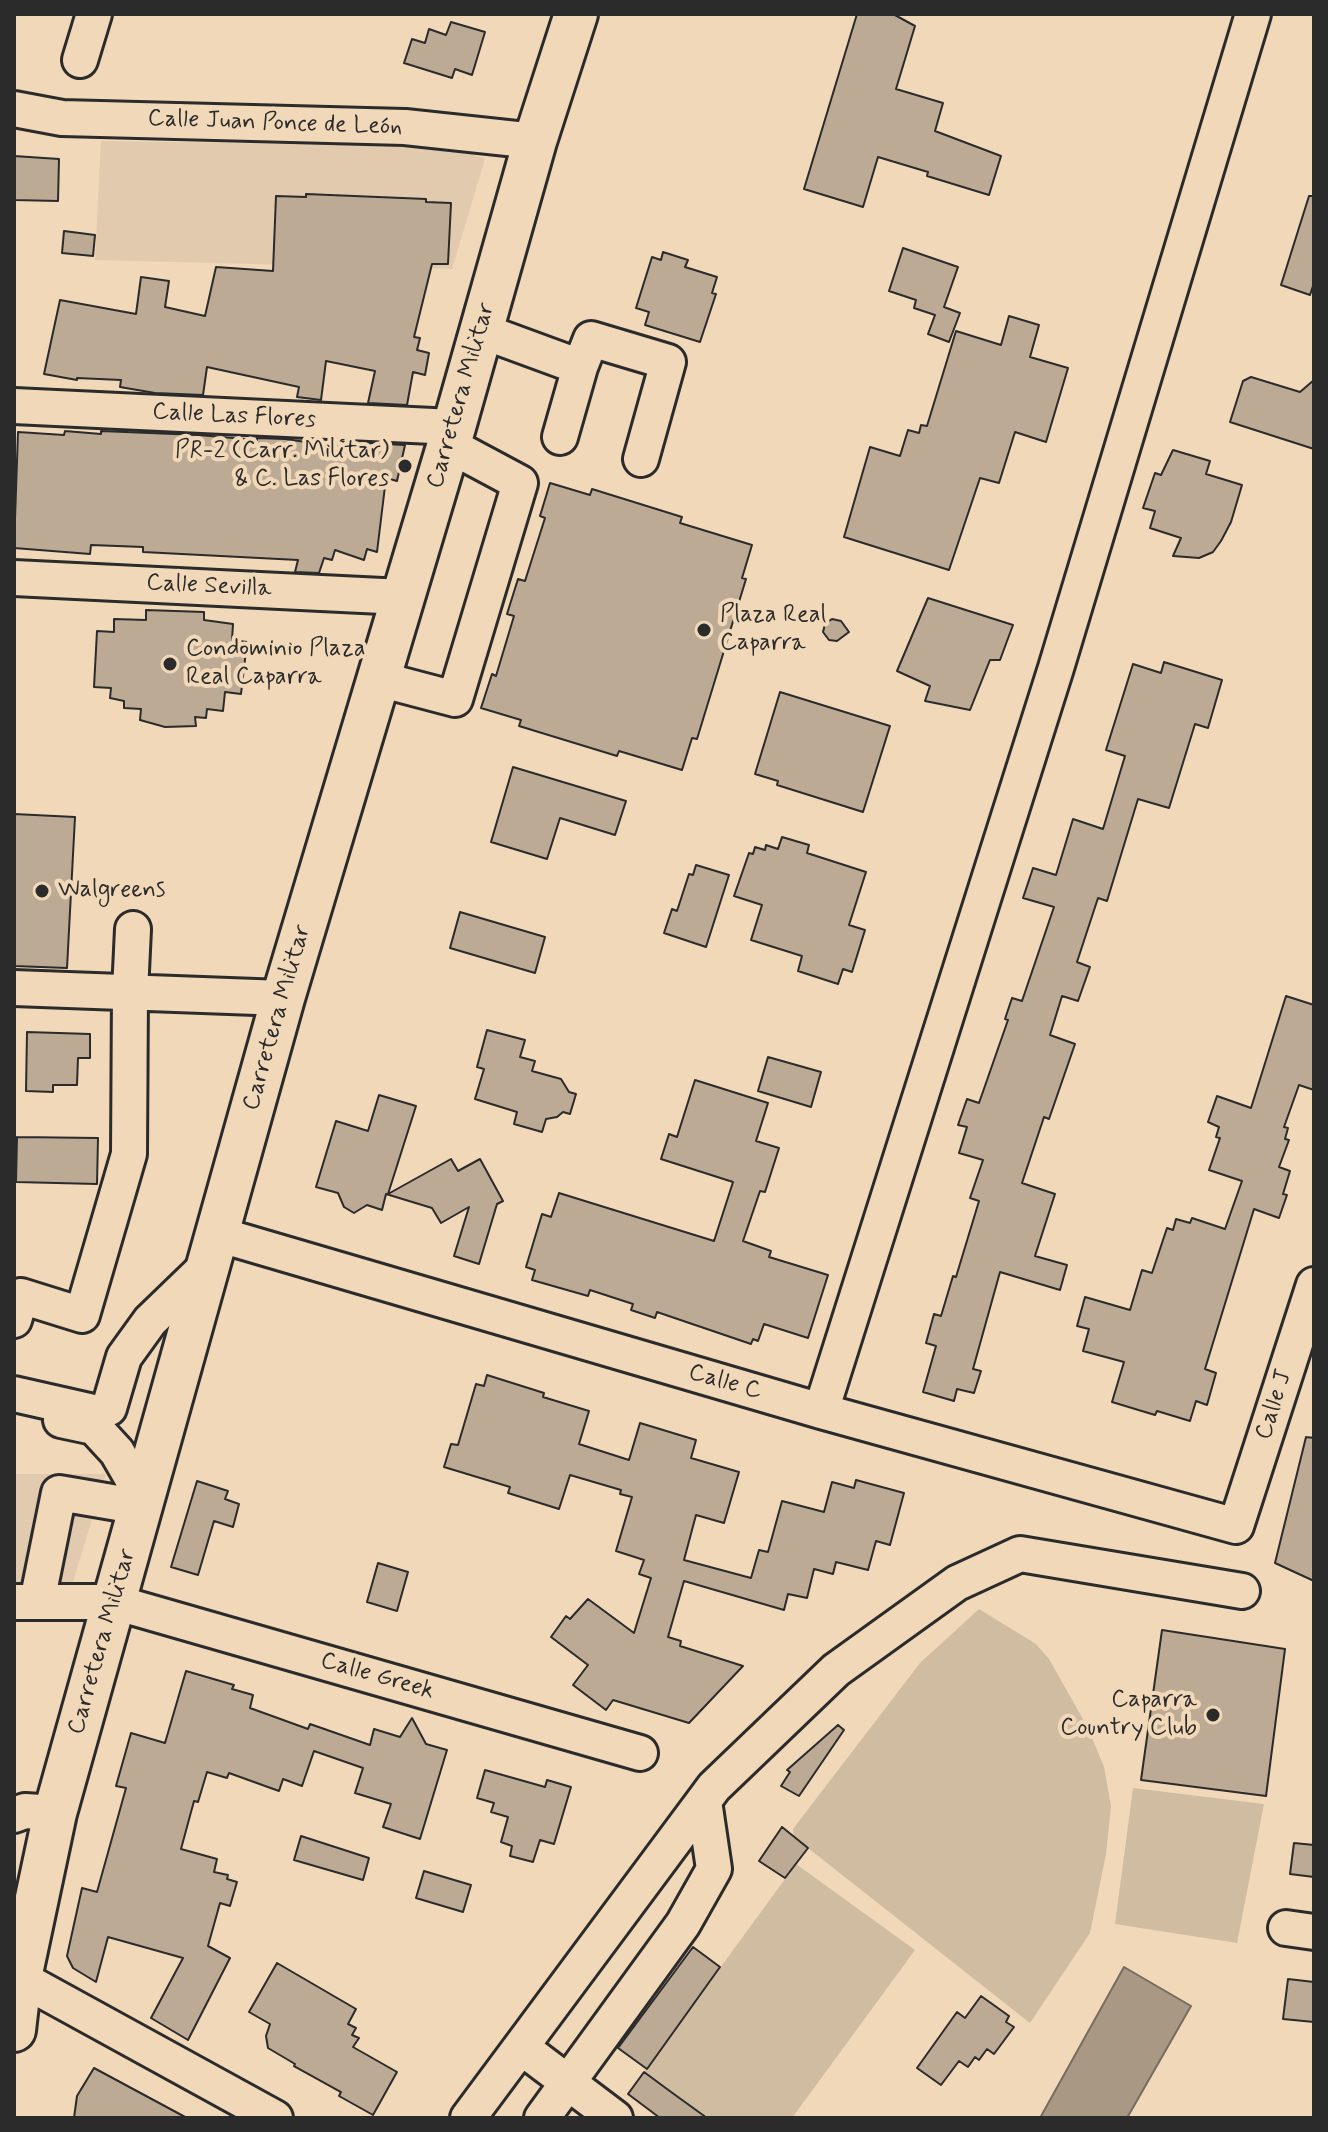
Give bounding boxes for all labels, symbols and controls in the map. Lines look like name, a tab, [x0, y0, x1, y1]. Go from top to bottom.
street label: Calle Juan Ponce de León	[147, 105, 403, 143]
street label: Carretera Militar	[422, 300, 502, 492]
street label: Calle Las Flores	[151, 398, 317, 436]
place label: PR-2 (Carr. Militar) & C. Las Flores	[175, 438, 389, 494]
marker: PR-2 (Carr. Militar) & C. Las Flores	[396, 457, 414, 475]
street label: Calle Sevilla	[146, 569, 272, 605]
place label: Plaza Real Caparra	[720, 602, 826, 658]
marker: Plaza Real Caparra	[695, 621, 713, 639]
place label: Condominio Plaza Real Caparra	[186, 636, 365, 692]
marker: Condominio Plaza Real Caparra	[161, 655, 179, 673]
place label: Walgreens	[58, 877, 166, 905]
marker: Walgreens	[33, 882, 51, 900]
street label: Carretera Militar	[238, 922, 318, 1114]
street label: Calle C	[685, 1359, 765, 1407]
street label: Calle J	[1250, 1366, 1300, 1444]
street label: Carretera Militar	[63, 1546, 143, 1738]
street label: Calle Greek	[317, 1647, 437, 1707]
place label: Caparra Country Club	[1060, 1687, 1197, 1743]
marker: Caparra Country Club	[1204, 1706, 1222, 1724]

